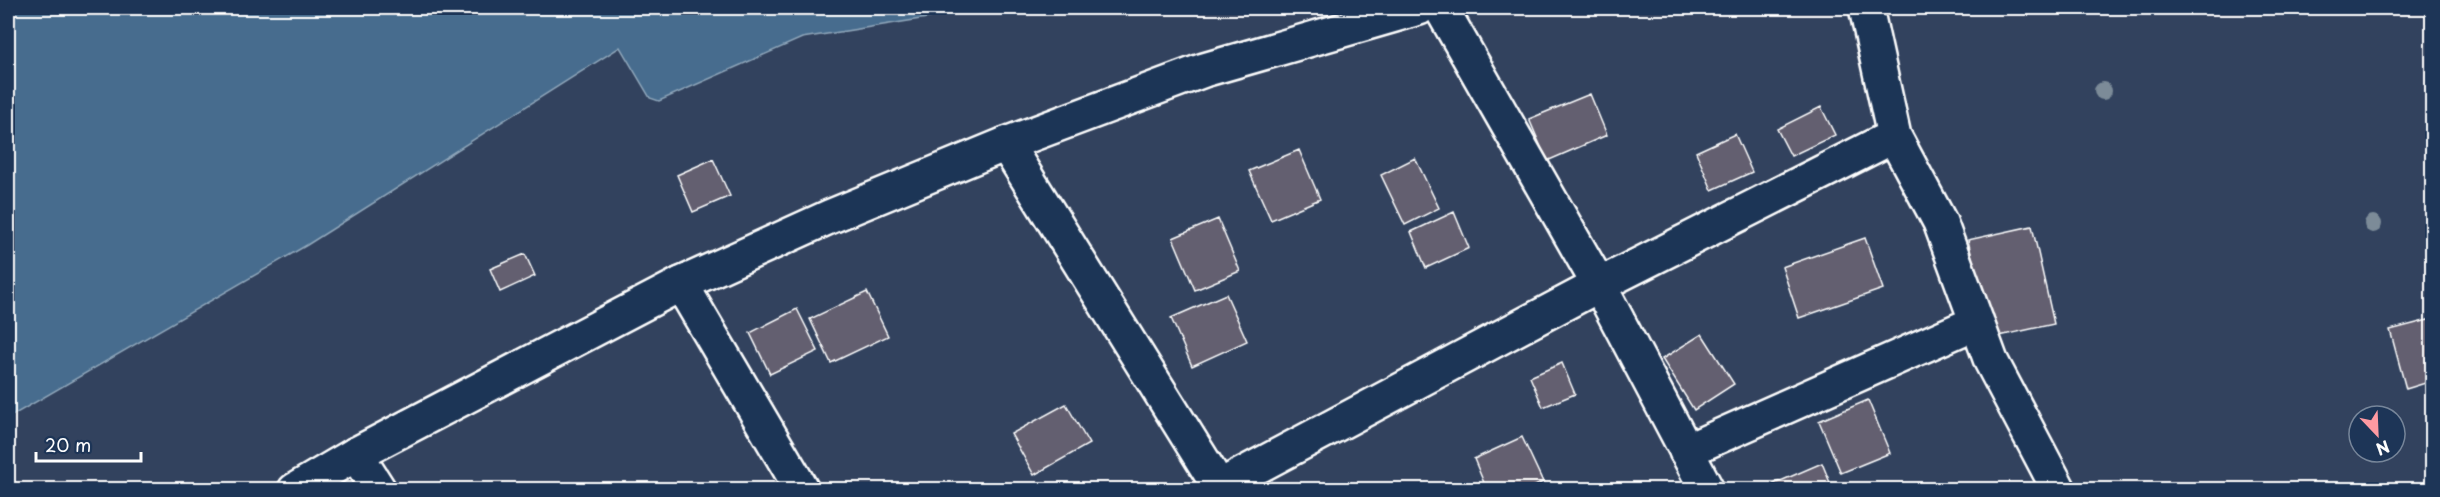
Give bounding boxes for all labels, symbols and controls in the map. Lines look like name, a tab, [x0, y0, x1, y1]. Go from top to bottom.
north arrow	[2347, 404, 2407, 464]
scale bar	[36, 425, 141, 463]
text: 20 m	[45, 431, 91, 458]
text: N	[2373, 435, 2394, 462]

